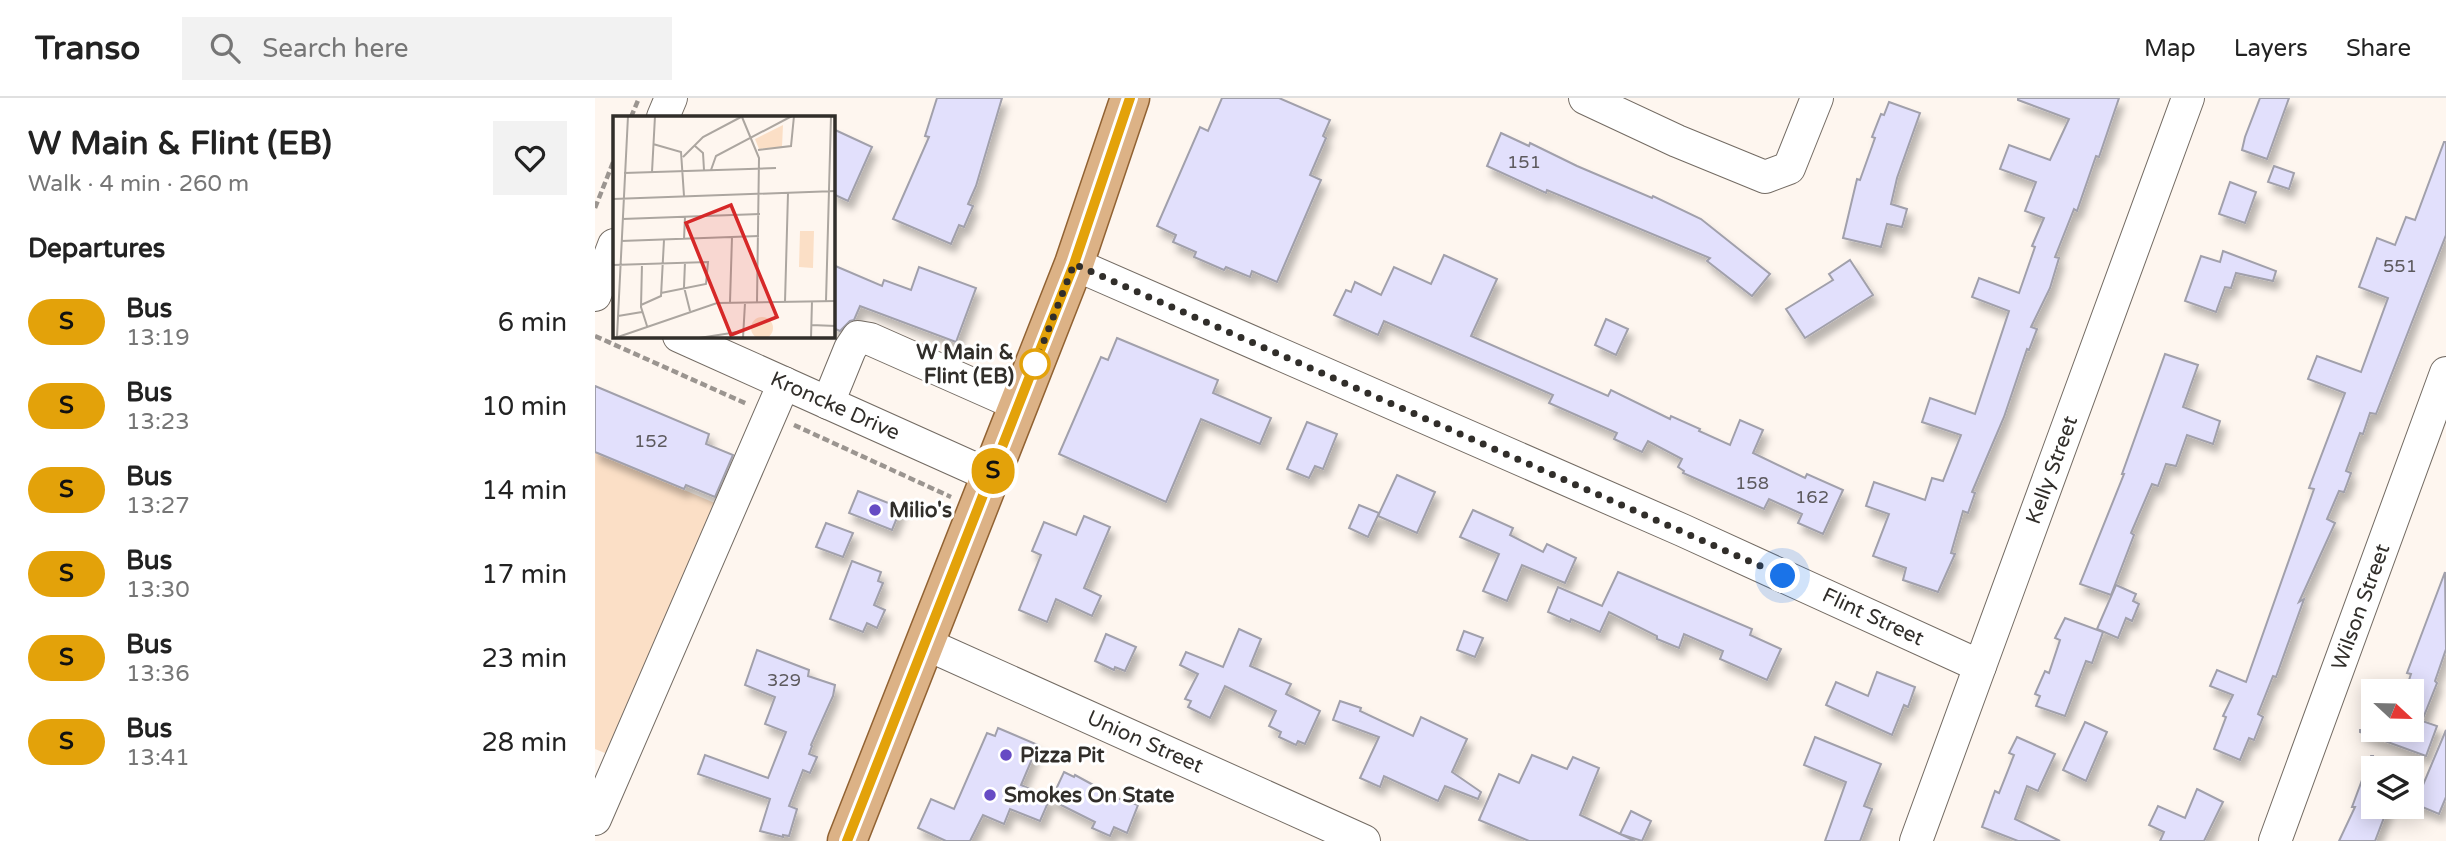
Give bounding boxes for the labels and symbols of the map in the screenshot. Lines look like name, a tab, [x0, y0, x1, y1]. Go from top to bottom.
inset map	[613, 116, 835, 338]
house number: 151	[1507, 151, 1541, 173]
house number: 551	[2383, 255, 2417, 277]
place label: W Main & Flint (EB)	[916, 340, 1014, 389]
marker: W Main & Flint (EB)	[1020, 349, 1050, 379]
street label: Kroncke Drive	[766, 366, 904, 446]
street label: Kelly Street	[2021, 413, 2083, 527]
house number: 152	[634, 430, 668, 452]
line badge: S	[970, 448, 1016, 494]
house number: 158	[1735, 472, 1769, 494]
house number: 162	[1795, 486, 1829, 508]
place label: Milio's	[889, 498, 952, 523]
marker: Milio's	[867, 502, 883, 518]
street label: Wilson Street	[2327, 540, 2395, 674]
your location	[1765, 558, 1800, 593]
street label: Flint Street	[1818, 583, 1928, 651]
house number: 329	[767, 669, 801, 691]
north arrow	[2361, 679, 2424, 742]
street label: Union Street	[1083, 705, 1207, 779]
place label: Pizza Pit	[1020, 743, 1105, 768]
marker: Pizza Pit	[998, 747, 1014, 763]
place label: Smokes On State	[1004, 783, 1175, 808]
marker: Smokes On State	[982, 787, 998, 803]

